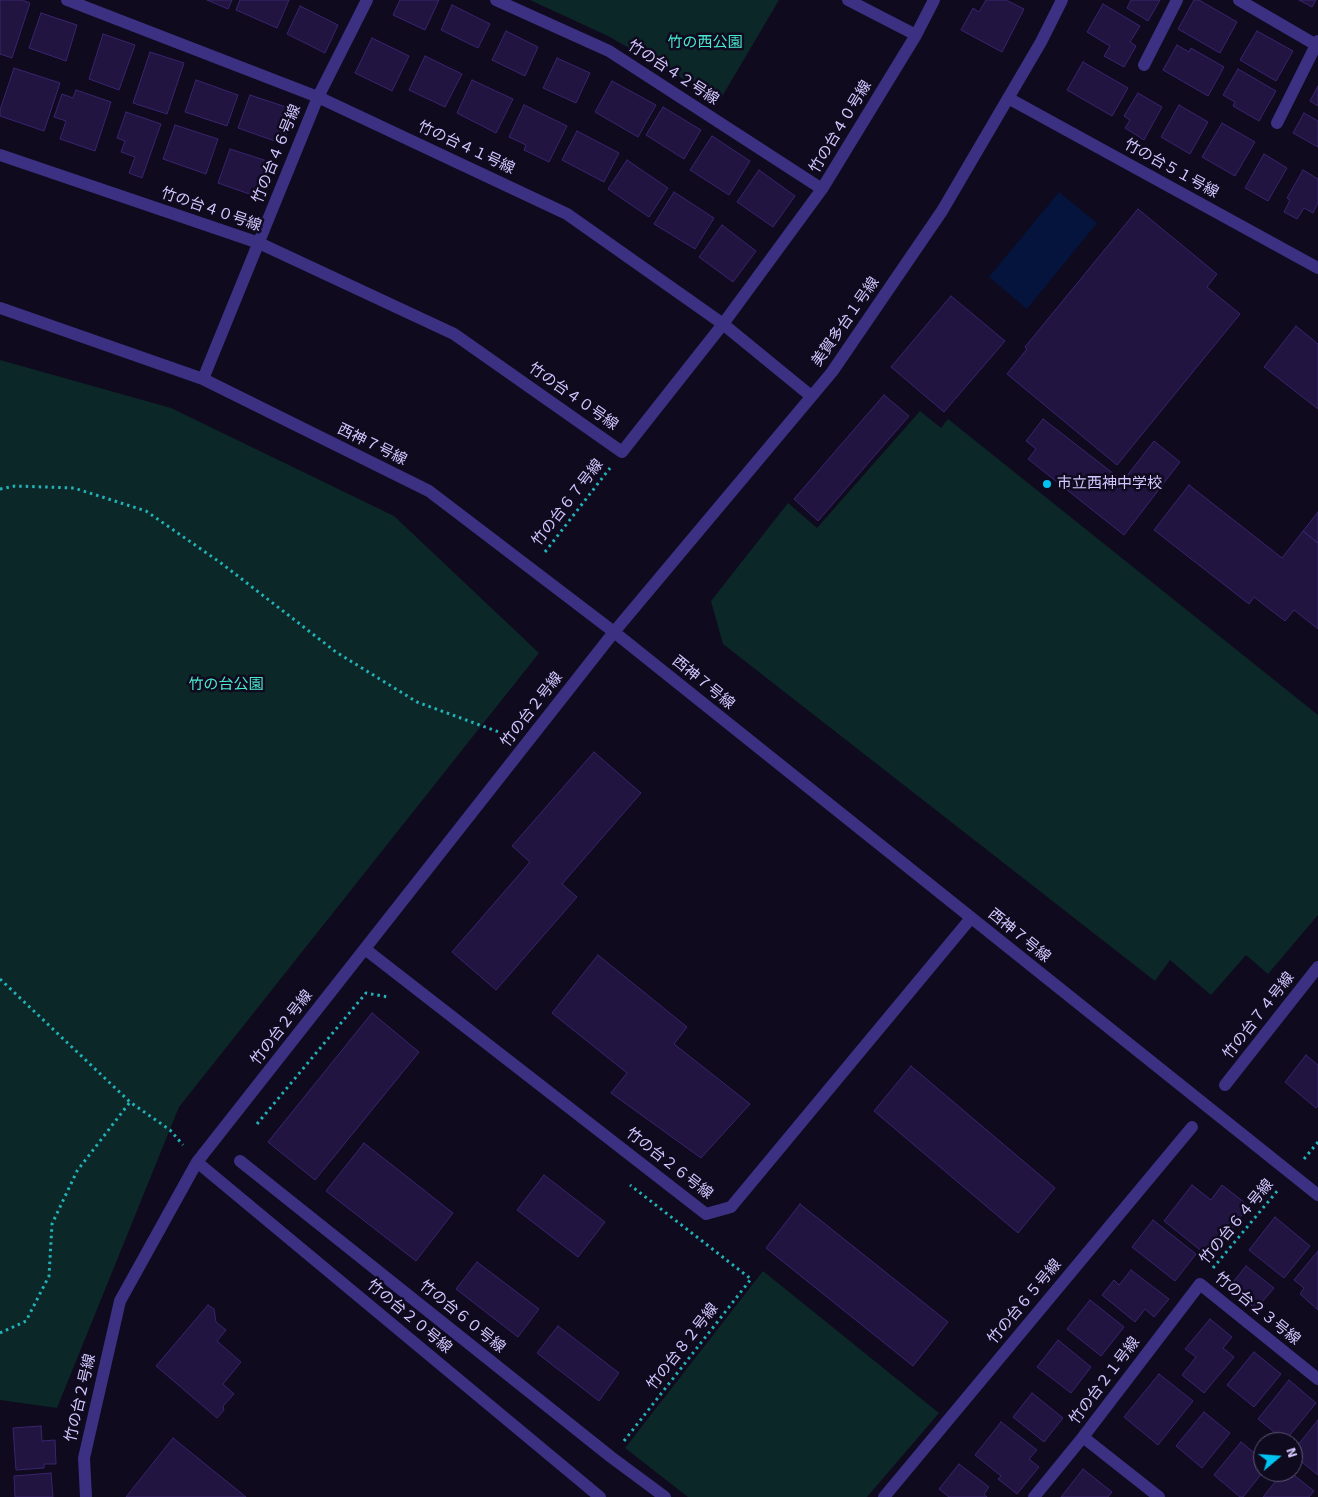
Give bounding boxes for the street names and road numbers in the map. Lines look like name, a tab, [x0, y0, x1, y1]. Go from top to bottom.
street label: 竹の台４２号線	[624, 37, 722, 109]
street label: 竹の台４０号線	[806, 77, 876, 177]
street label: 竹の台４６号線	[249, 102, 305, 206]
street label: 竹の台４１号線	[415, 118, 517, 178]
street label: 竹の台５１号線	[1121, 136, 1221, 202]
street label: 竹の台４０号線	[158, 184, 264, 236]
street label: 美賀多台１号線	[809, 274, 883, 370]
street label: 竹の台４０号線	[525, 360, 621, 434]
street label: 西神７号線	[334, 420, 410, 470]
street label: 竹の台６７号線	[529, 456, 607, 550]
street label: 西神７号線	[668, 652, 738, 714]
street label: 竹の台２号線	[497, 669, 567, 751]
street label: 西神７号線	[984, 905, 1054, 967]
street label: 竹の台７４号線	[1220, 969, 1298, 1063]
street label: 竹の台２号線	[247, 987, 317, 1069]
street label: 竹の台２６号線	[622, 1125, 716, 1203]
street label: 竹の台６４号線	[1196, 1176, 1278, 1268]
street label: 竹の台６５号線	[984, 1256, 1066, 1348]
street label: 竹の台２３号線	[1211, 1269, 1303, 1349]
street label: 竹の台２０号線	[363, 1276, 455, 1358]
street label: 竹の台６０号線	[416, 1277, 508, 1357]
street label: 竹の台８２号線	[644, 1300, 722, 1394]
street label: 竹の台２１号線	[1066, 1334, 1144, 1428]
street label: 竹の台２号線	[62, 1352, 100, 1444]

